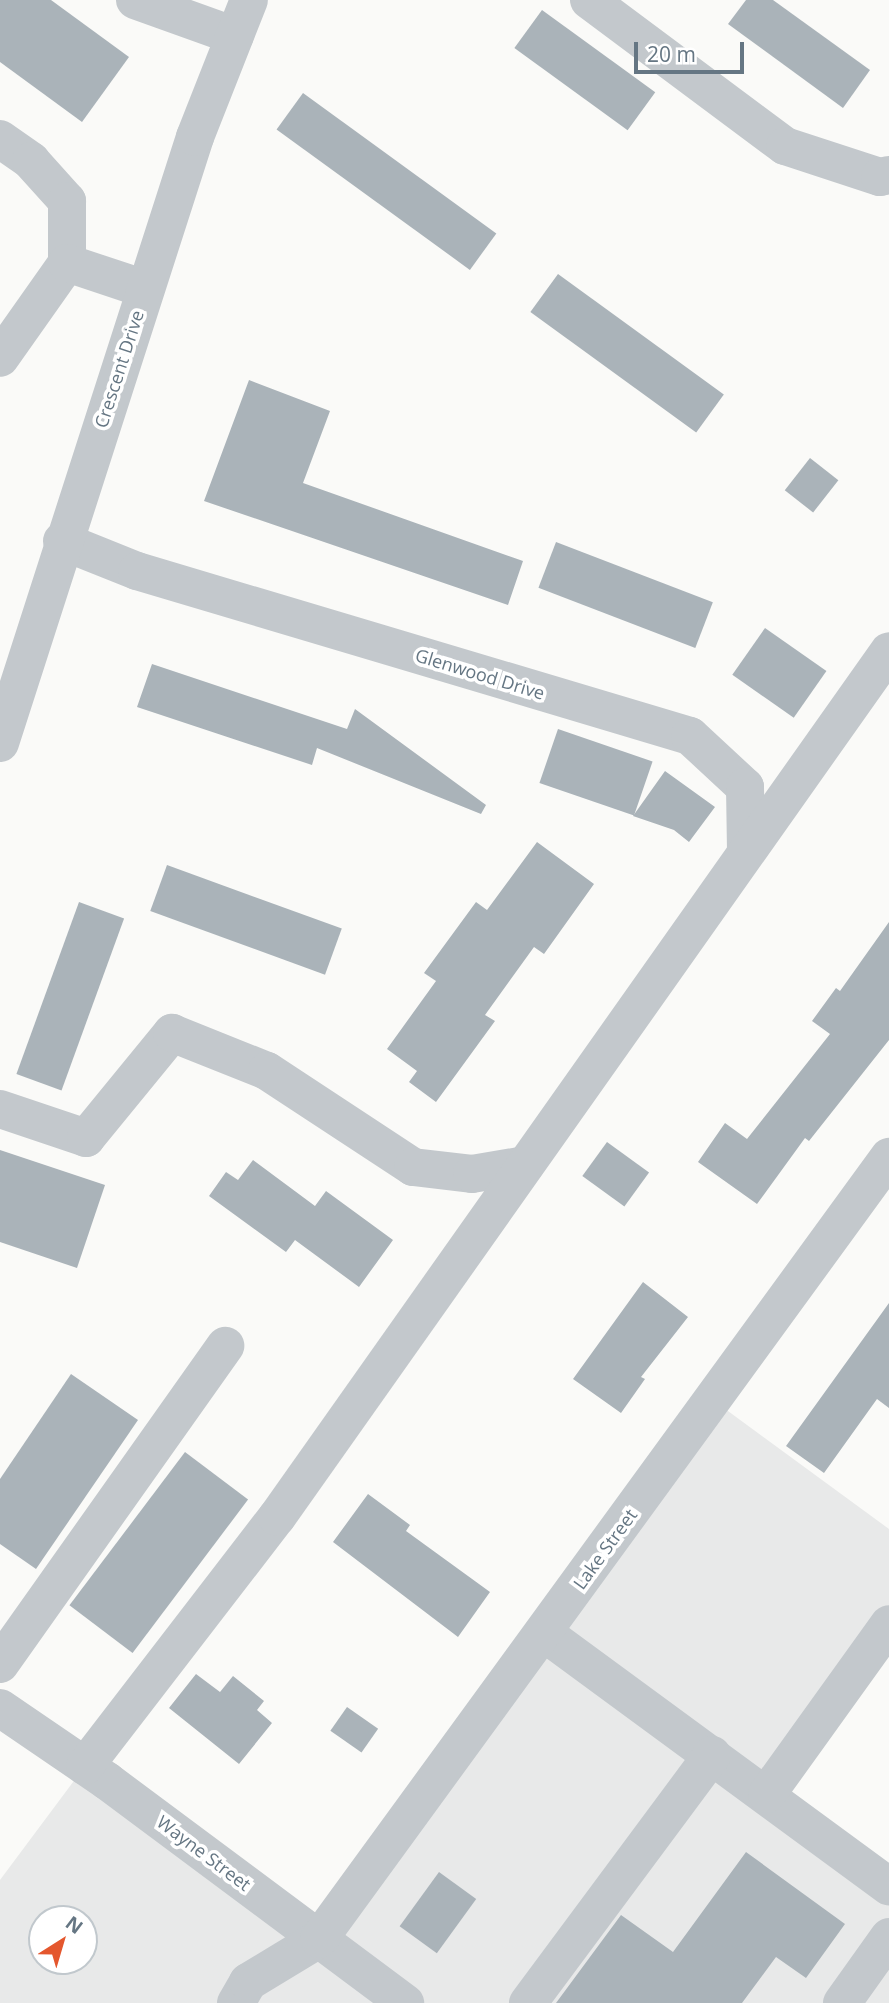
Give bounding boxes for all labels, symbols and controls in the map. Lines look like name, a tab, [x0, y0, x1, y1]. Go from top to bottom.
scale bar	[637, 28, 747, 72]
text: 20 m	[647, 40, 696, 68]
street label: Crescent Drive	[90, 308, 148, 430]
street label: Glenwood Drive	[413, 644, 547, 704]
street label: Lake Street	[569, 1505, 641, 1593]
street label: Wayne Street	[153, 1811, 255, 1895]
north arrow	[28, 1905, 98, 1975]
text: N	[60, 1910, 88, 1940]

